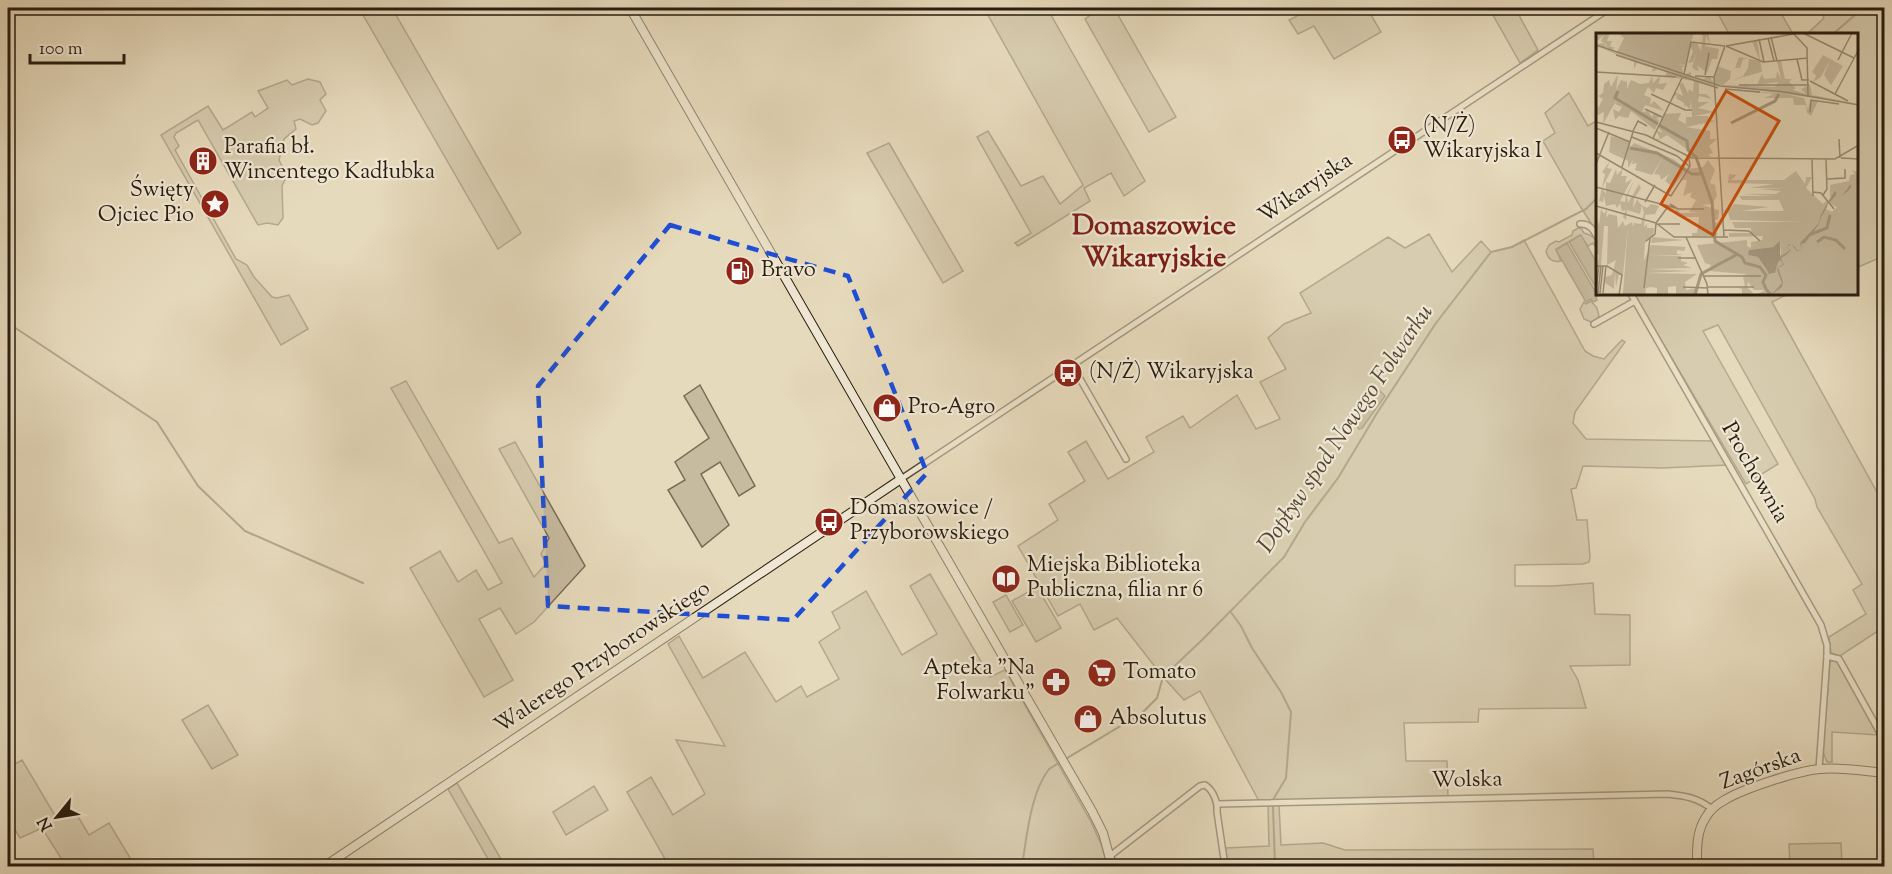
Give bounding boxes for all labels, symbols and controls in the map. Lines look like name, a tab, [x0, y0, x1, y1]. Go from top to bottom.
scale bar	[30, 27, 124, 65]
inset map	[1596, 33, 1859, 296]
text: 100 m	[39, 37, 83, 63]
place label: (N/Ż) Wikaryjska I	[1423, 111, 1542, 168]
bus stop icon: (N/Ż) Wikaryjska I	[1386, 124, 1418, 156]
place label: Parafia bł. Wincentego Kadłubka	[224, 132, 435, 189]
building icon: Parafia bł. Wincentego Kadłubka	[187, 145, 219, 177]
street label: Wikaryjska	[1253, 146, 1359, 232]
place label: Święty Ojciec Pio	[98, 174, 194, 232]
place icon: Święty Ojciec Pio	[199, 188, 231, 220]
district label: Domaszowice Wikaryjskie	[1072, 207, 1236, 279]
fuel station icon: Bravo	[724, 255, 756, 287]
place label: Bravo	[761, 255, 816, 287]
water label: Dopływ spod Nowego Folwarku	[1250, 298, 1442, 560]
bus stop icon: (N/Ż) Wikaryjska	[1052, 357, 1084, 389]
place label: (N/Ż) Wikaryjska	[1089, 357, 1254, 389]
shop icon: Pro-Agro	[871, 392, 903, 424]
place label: Pro-Agro	[908, 392, 995, 424]
street label: Prochownia	[1712, 416, 1796, 530]
place label: Domaszowice / Przyborowskiego	[850, 493, 1009, 550]
bus stop icon: Domaszowice / Przyborowskiego	[813, 506, 845, 538]
place label: Miejska Biblioteka Publiczna, filia nr 6	[1027, 550, 1203, 607]
library icon: Miejska Biblioteka Publiczna, filia nr 6	[990, 563, 1022, 595]
street label: Walerego Przyborowskiego	[489, 574, 717, 742]
place label: Apteka "Na Folwarku"	[923, 653, 1035, 710]
supermarket icon: Tomato	[1086, 657, 1118, 689]
place label: Tomato	[1123, 657, 1196, 689]
pharmacy icon: Apteka "Na Folwarku"	[1040, 666, 1072, 698]
shop icon: Absolutus	[1072, 703, 1104, 735]
place label: Absolutus	[1109, 703, 1207, 735]
street label: Zagórska	[1716, 741, 1806, 799]
street label: Wolska	[1431, 764, 1503, 798]
north arrow	[27, 787, 87, 847]
text: N	[33, 812, 59, 835]

